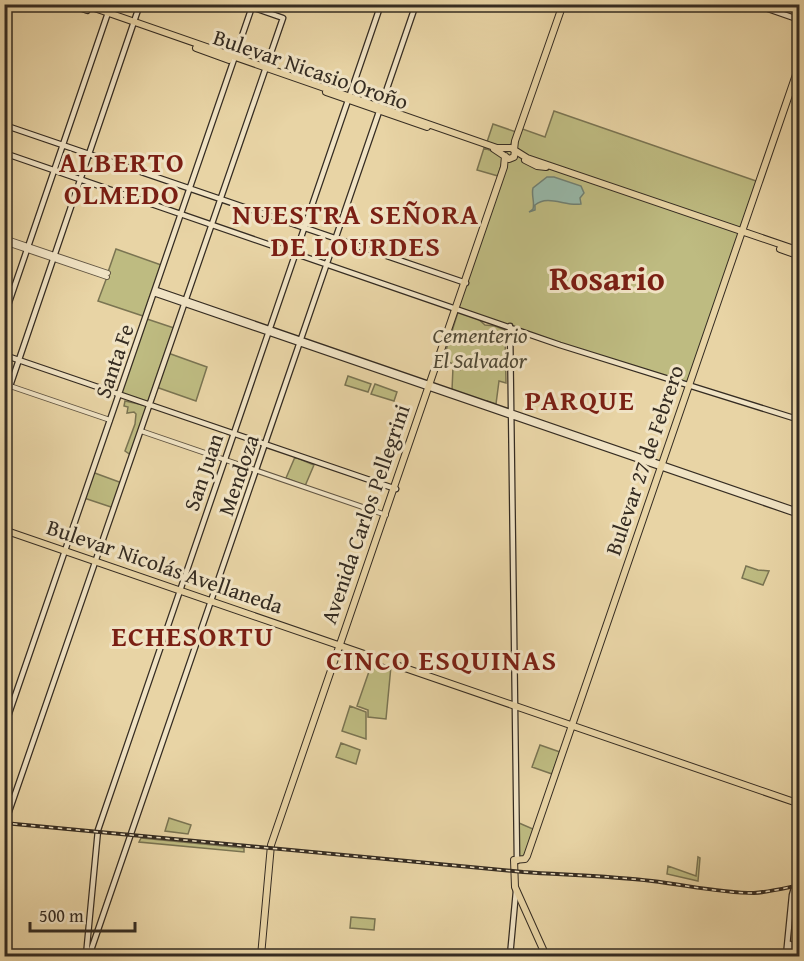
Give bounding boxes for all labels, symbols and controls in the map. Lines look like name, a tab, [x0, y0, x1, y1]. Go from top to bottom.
street label: Bulevar Nicasio Oroño	[209, 21, 413, 117]
district label: ALBERTO OLMEDO	[59, 141, 185, 214]
district label: NUESTRA SEÑORA DE LOURDES	[232, 193, 480, 266]
district label: Rosario	[549, 253, 665, 302]
park label: Cementerio El Salvador	[432, 319, 528, 376]
street label: Santa Fe	[86, 320, 142, 402]
street label: Bulevar 27 de Febrero	[596, 361, 692, 559]
district label: PARQUE	[525, 379, 635, 420]
street label: Avenida Carlos Pellegrini	[312, 400, 418, 628]
street label: San Juan	[175, 428, 231, 515]
street label: Mendoza	[209, 430, 267, 520]
street label: Bulevar Nicolás Avellaneda	[43, 511, 288, 622]
district label: ECHESORTU	[111, 615, 275, 656]
district label: CINCO ESQUINAS	[326, 639, 558, 680]
scale bar	[30, 895, 135, 933]
text: 500 m	[39, 902, 84, 929]

